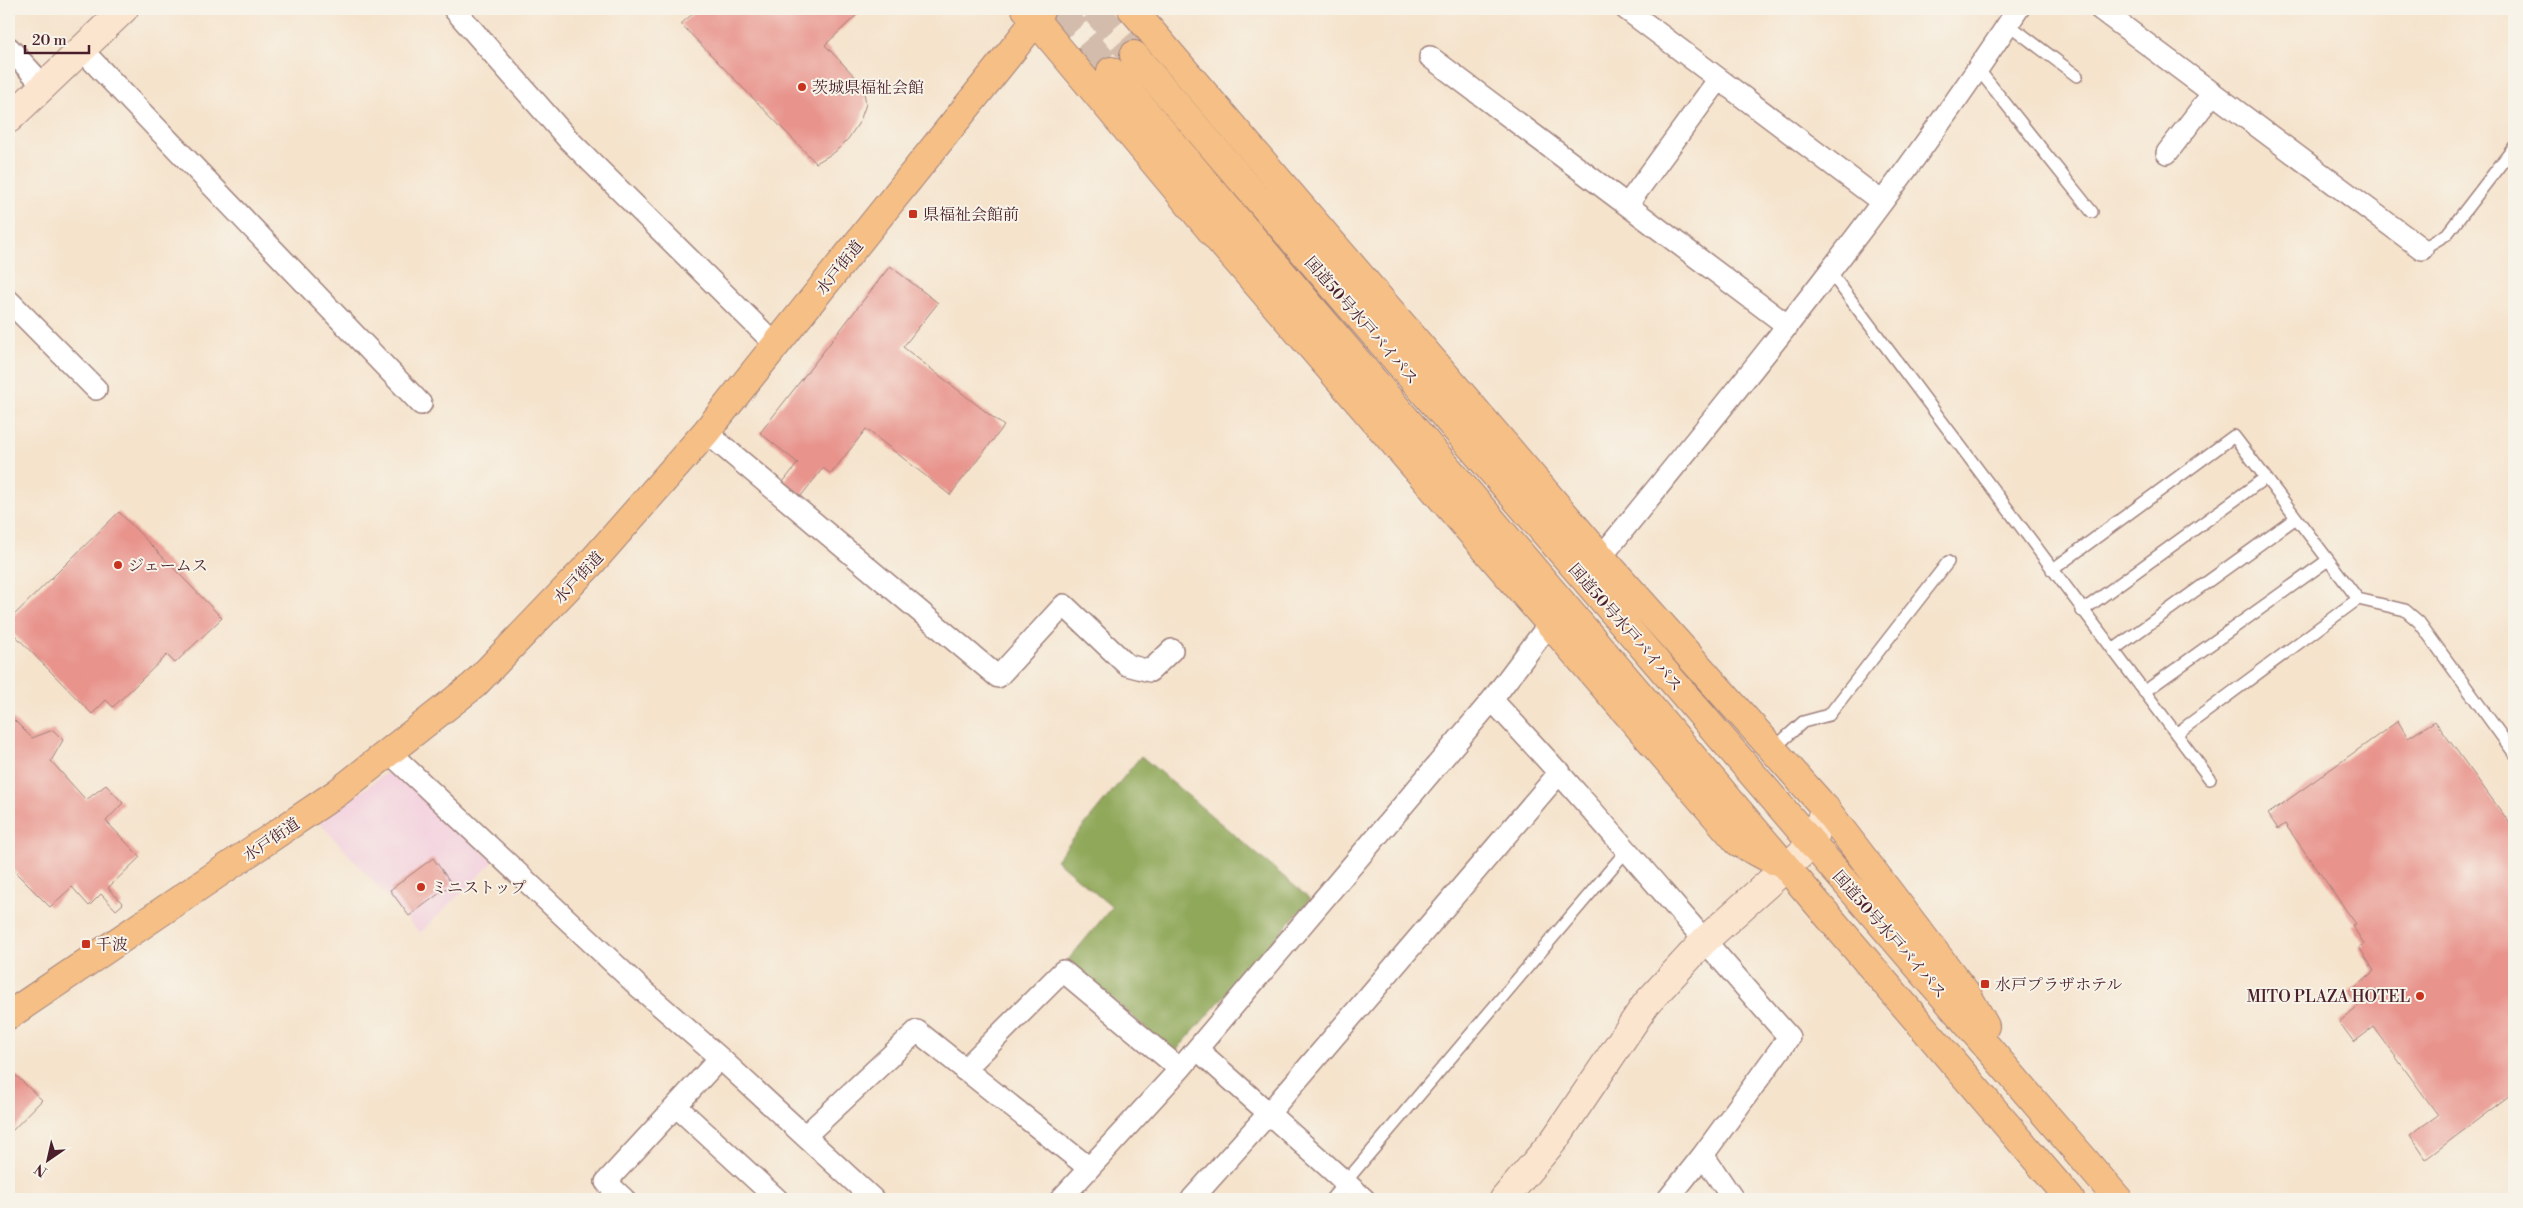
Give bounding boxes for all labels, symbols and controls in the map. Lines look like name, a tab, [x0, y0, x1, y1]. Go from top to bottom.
scale bar	[25, 22, 89, 54]
text: 20 m	[32, 31, 67, 50]
place label: 茨城県福祉会館	[812, 78, 924, 98]
marker: 茨城県福祉会館	[796, 81, 808, 93]
place label: 県福祉会館前	[923, 205, 1019, 225]
marker: 県福祉会館前	[907, 208, 919, 220]
street label: 水戸街道	[812, 236, 868, 299]
street label: 国道50号水戸バイパス	[1300, 253, 1422, 389]
street label: 水戸街道	[550, 547, 608, 608]
place label: ジェームス	[128, 556, 208, 576]
marker: ジェームス	[112, 559, 124, 571]
street label: 国道50号水戸バイパス	[1564, 560, 1686, 696]
street label: 水戸街道	[239, 814, 304, 866]
street label: 国道50号水戸バイパス	[1828, 867, 1950, 1003]
place label: ミニストップ	[431, 878, 527, 898]
marker: ミニストップ	[415, 881, 427, 893]
place label: 千波	[96, 935, 128, 955]
marker: 千波	[80, 938, 92, 950]
place label: 水戸プラザホテル	[1995, 975, 2122, 995]
marker: 水戸プラザホテル	[1979, 978, 1991, 990]
place label: MITO PLAZA HOTEL	[2247, 987, 2410, 1007]
marker: MITO PLAZA HOTEL	[2414, 990, 2426, 1002]
north arrow	[22, 1136, 72, 1186]
text: N	[32, 1159, 51, 1181]

